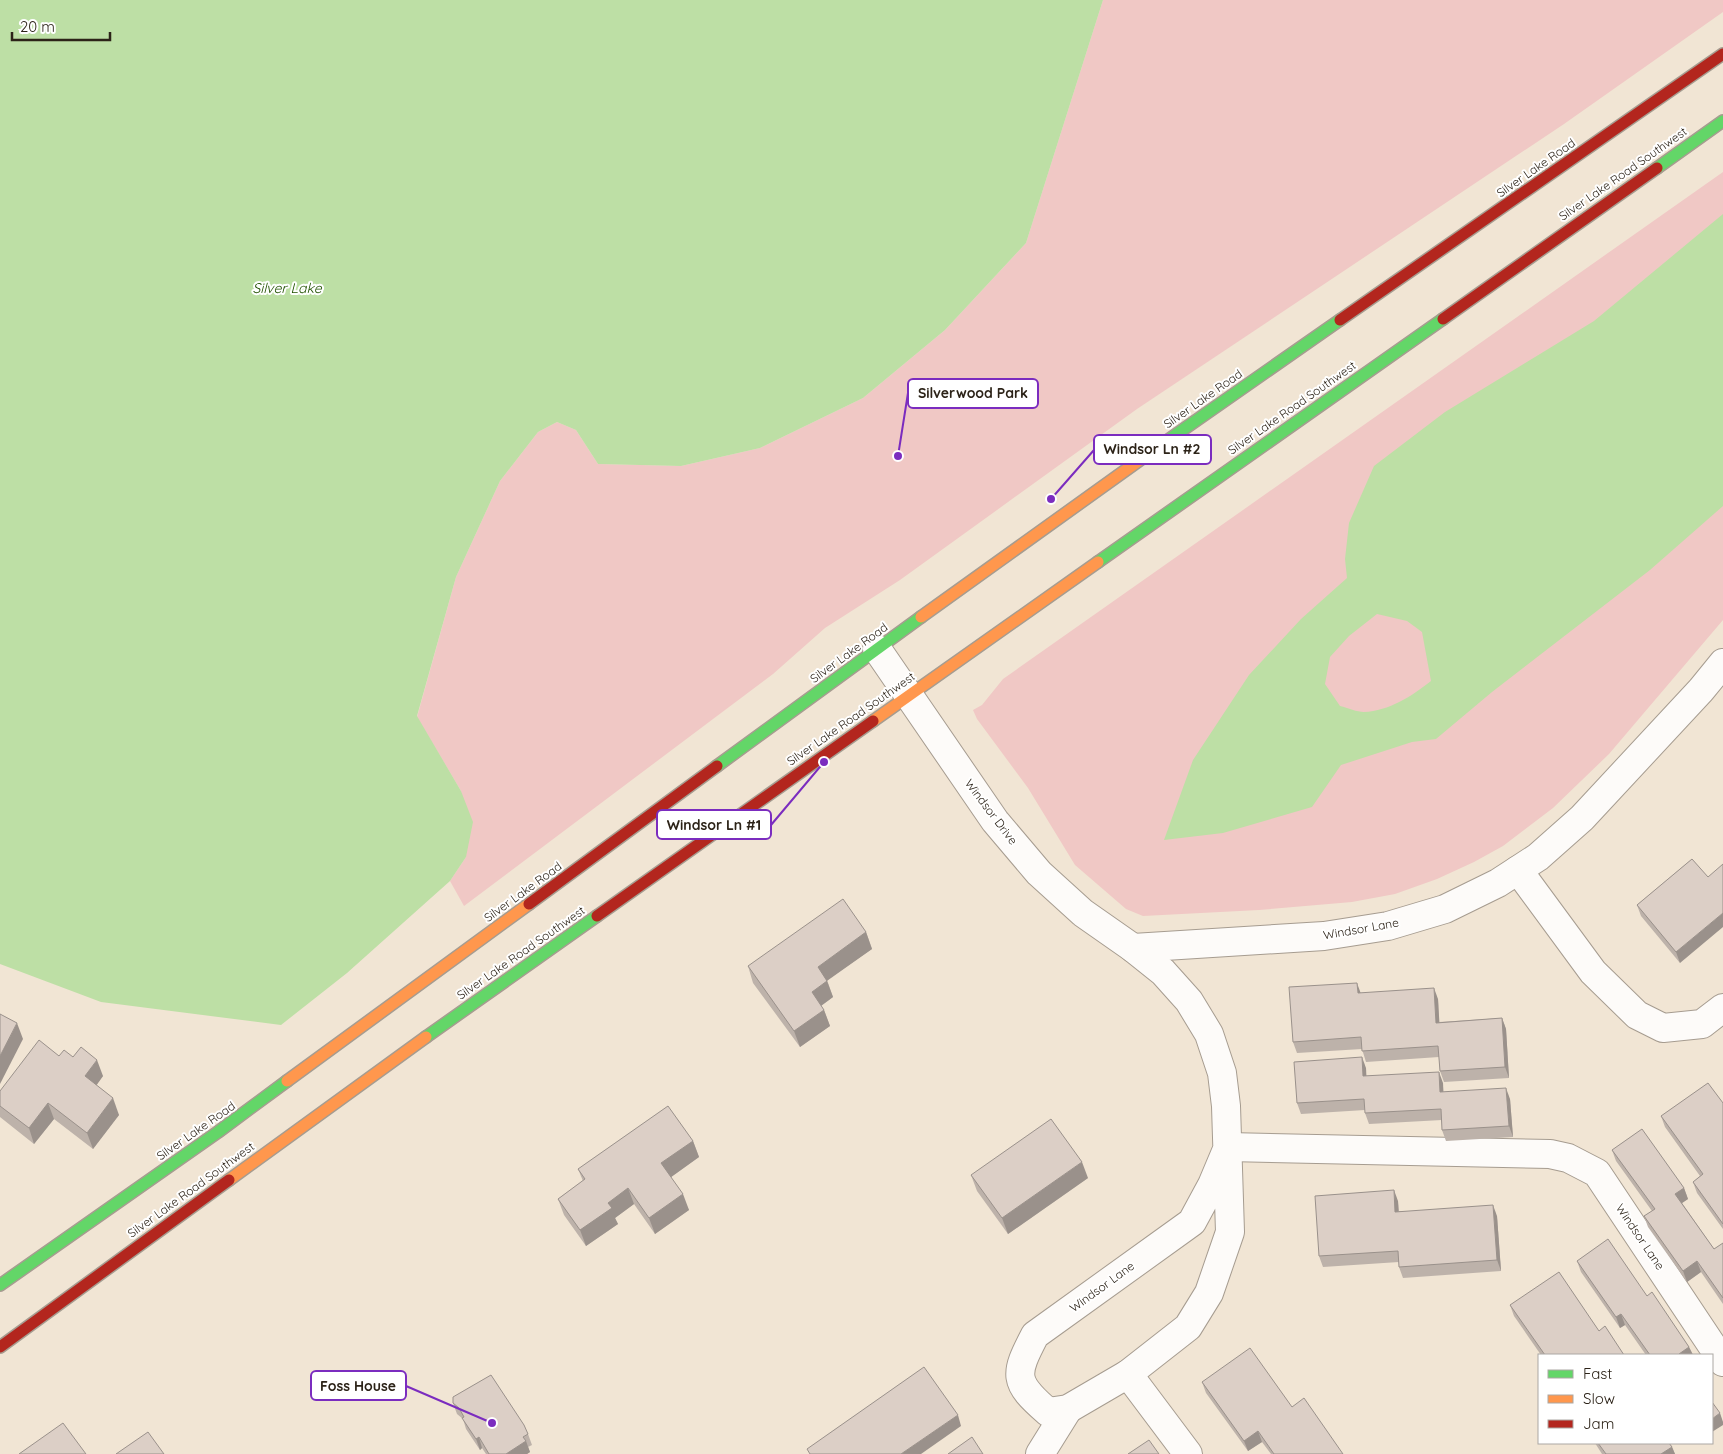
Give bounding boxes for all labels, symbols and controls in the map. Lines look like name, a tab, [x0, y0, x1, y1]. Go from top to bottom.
scale bar	[12, 10, 110, 42]
text: 20 m	[20, 17, 55, 36]
street label: Silver Lake Road Southwest	[1556, 124, 1690, 224]
street label: Silver Lake Road	[1494, 135, 1578, 200]
water label: Silver Lake	[252, 279, 323, 297]
street label: Silver Lake Road Southwest	[1225, 358, 1359, 458]
street label: Silver Lake Road	[1161, 366, 1245, 431]
callout: Silverwood Park	[908, 379, 1038, 408]
text: Silverwood Park	[918, 384, 1028, 402]
callout: Windsor Ln #2	[1094, 435, 1211, 464]
text: Windsor Ln #2	[1104, 440, 1200, 458]
street label: Silver Lake Road	[807, 619, 890, 686]
street label: Silver Lake Road Southwest	[784, 669, 918, 769]
street label: Windsor Drive	[962, 776, 1021, 848]
callout: Windsor Ln #1	[657, 810, 771, 839]
text: Windsor Ln #1	[667, 816, 761, 834]
street label: Silver Lake Road	[481, 858, 564, 925]
street label: Silver Lake Road Southwest	[454, 903, 588, 1003]
street label: Windsor Lane	[1322, 914, 1400, 943]
street label: Silver Lake Road	[154, 1098, 238, 1163]
street label: Silver Lake Road Southwest	[124, 1139, 257, 1241]
street label: Windsor Lane	[1613, 1201, 1668, 1273]
street label: Windsor Lane	[1066, 1258, 1137, 1315]
legend	[1538, 1354, 1713, 1444]
text: Fast	[1583, 1364, 1612, 1383]
callout: Foss House	[311, 1371, 406, 1400]
text: Foss House	[320, 1377, 396, 1395]
text: Slow	[1583, 1389, 1615, 1408]
text: Jam	[1583, 1414, 1614, 1433]

